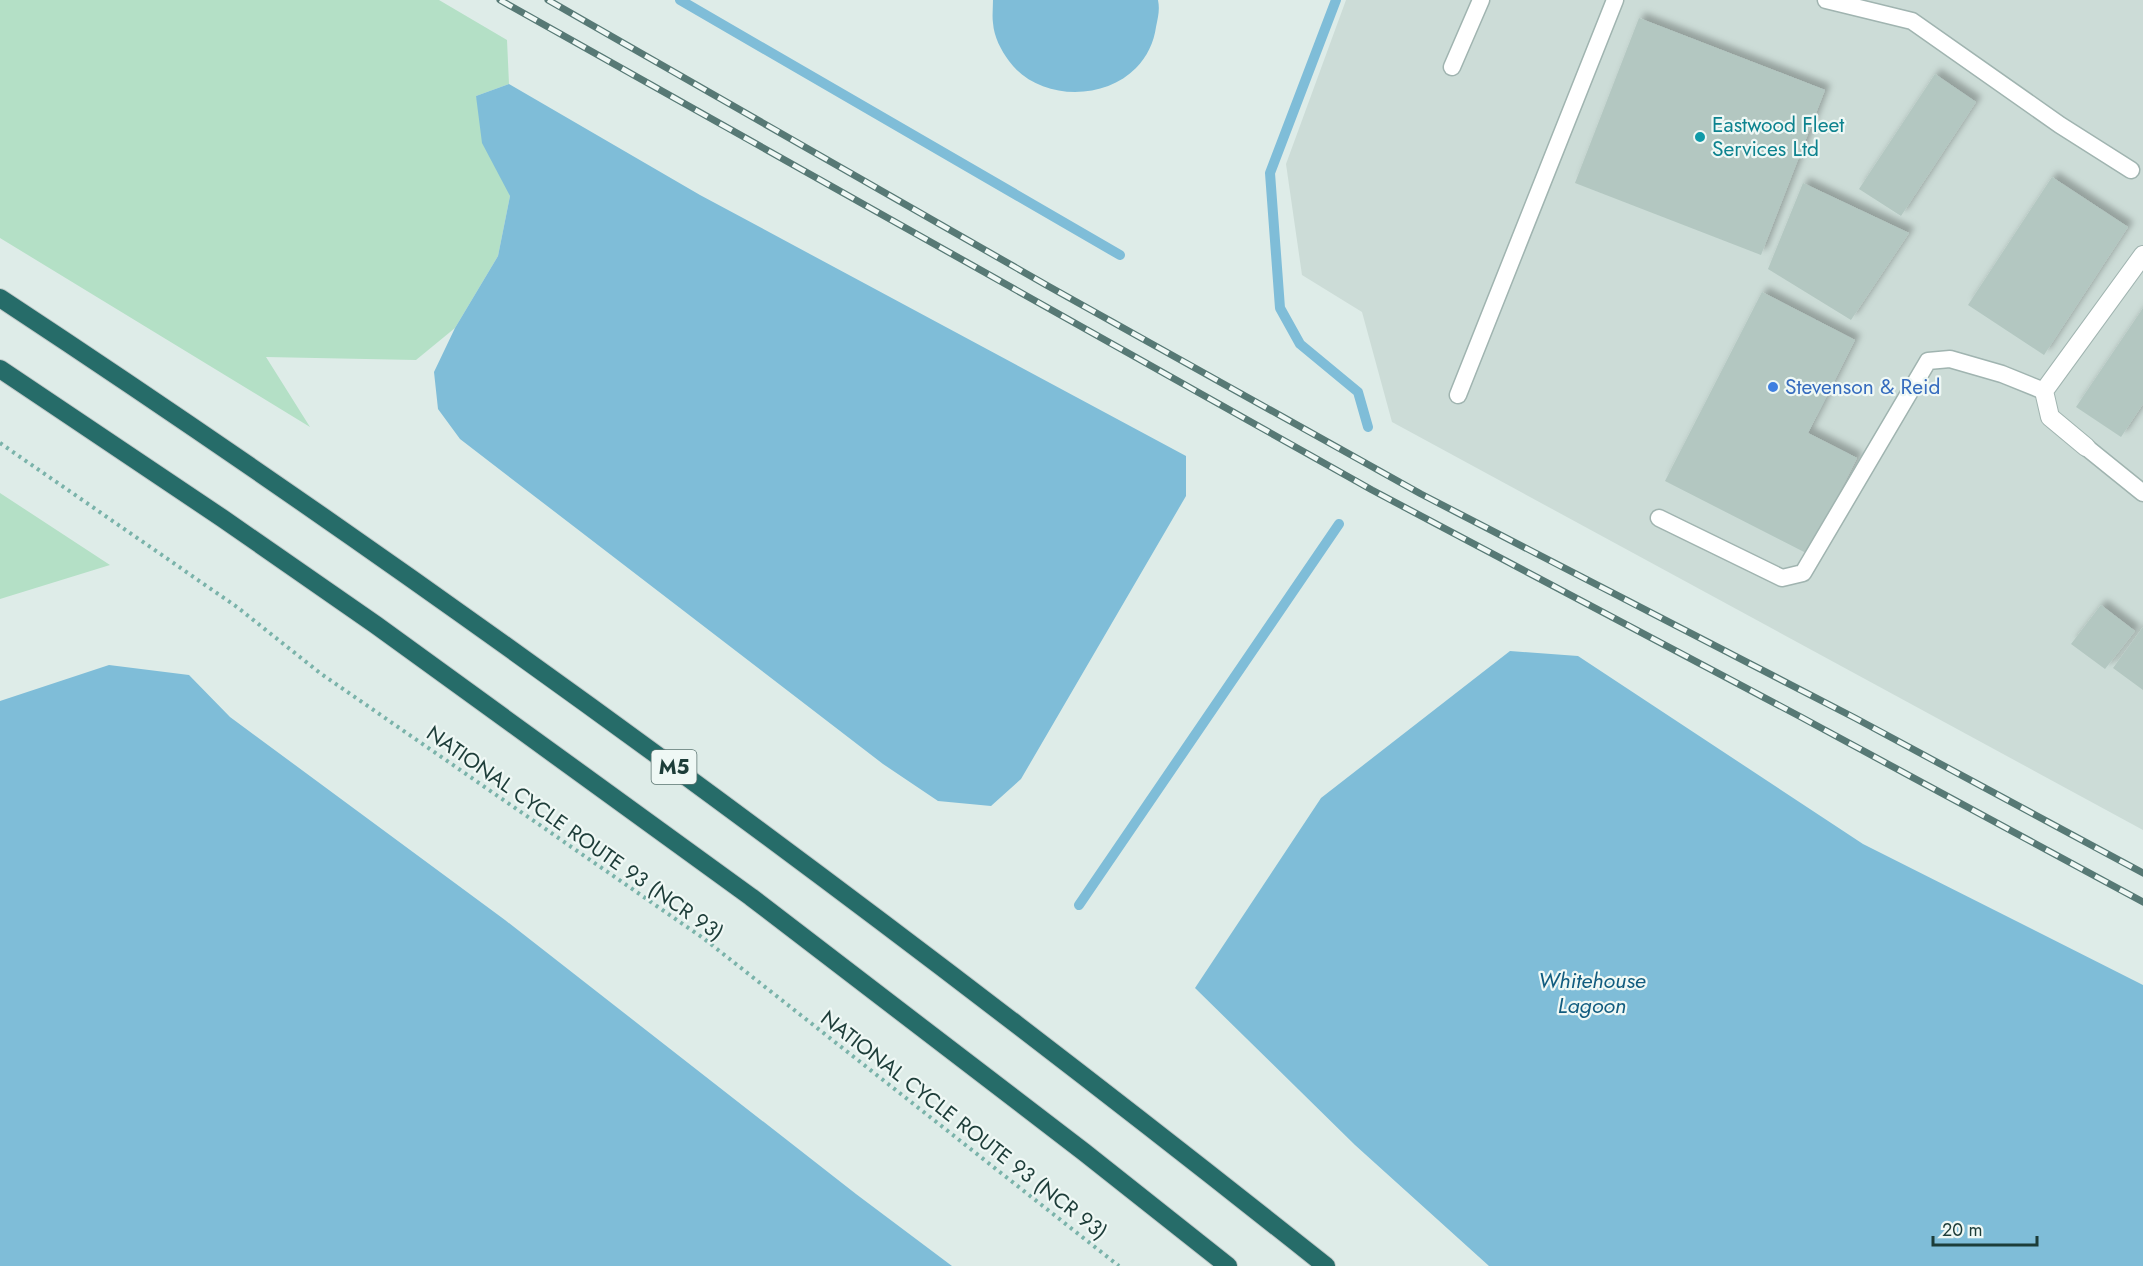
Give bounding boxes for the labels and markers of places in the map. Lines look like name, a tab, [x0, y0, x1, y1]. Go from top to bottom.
place label: Eastwood Fleet Services Ltd	[1712, 110, 1844, 164]
marker: Eastwood Fleet Services Ltd	[1693, 130, 1707, 144]
place label: Stevenson & Reid	[1785, 372, 1941, 402]
marker: Stevenson & Reid	[1766, 380, 1780, 394]

